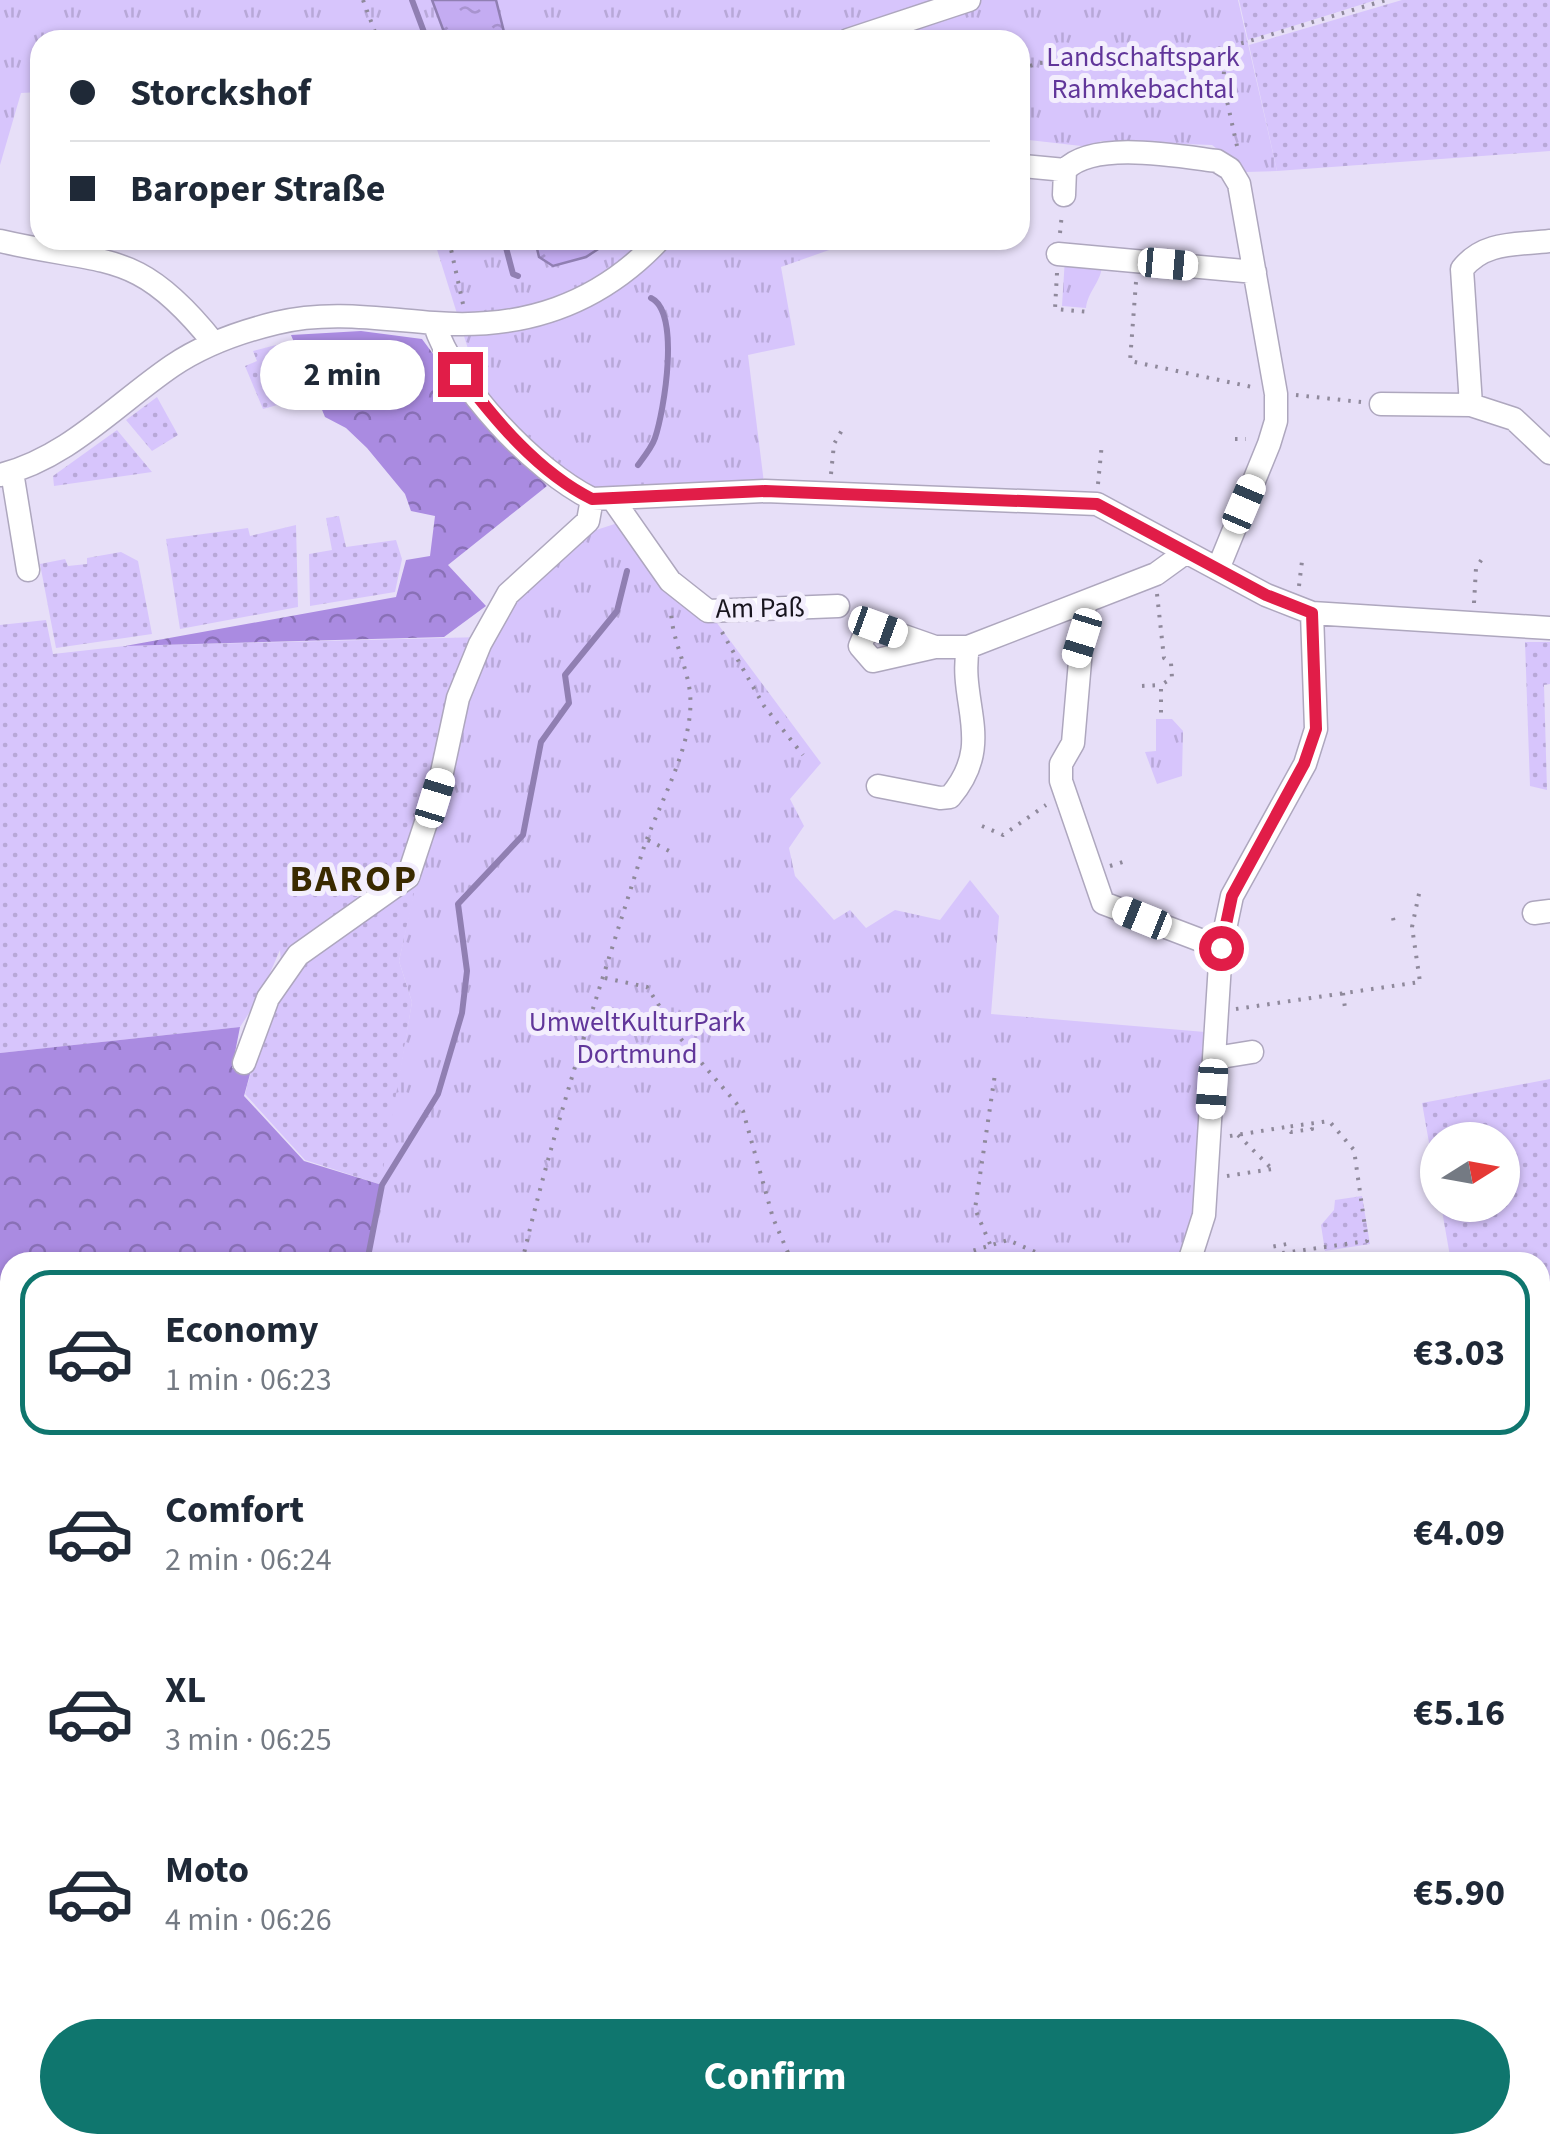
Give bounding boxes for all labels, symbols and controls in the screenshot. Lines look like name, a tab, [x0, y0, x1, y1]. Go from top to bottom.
park label: Landschaftspark Rahmkebachtal	[1046, 37, 1240, 109]
text: Storckshof	[130, 66, 311, 120]
text: Baroper Straße	[130, 162, 385, 216]
car	[1137, 246, 1199, 282]
callout: 2 min	[260, 339, 425, 409]
text: 2 min	[304, 352, 381, 398]
route end	[438, 352, 483, 397]
car	[1218, 471, 1270, 537]
street label: Am Paß	[715, 587, 805, 629]
car	[845, 603, 911, 651]
car	[1059, 605, 1105, 671]
car	[412, 765, 458, 831]
district label: BAROP	[289, 852, 419, 906]
car	[1109, 893, 1175, 943]
route start	[1199, 926, 1244, 971]
park label: UmweltKulturPark Dortmund	[529, 1002, 746, 1074]
car	[1195, 1058, 1229, 1120]
north arrow	[1420, 1122, 1520, 1222]
map controls	[1420, 1122, 1520, 1222]
text: Economy	[165, 1303, 318, 1357]
icon: car	[45, 1308, 135, 1398]
text: €3.03	[1413, 1326, 1505, 1380]
text: 1 min · 06:23	[165, 1357, 332, 1403]
text: Comfort	[165, 1483, 304, 1537]
icon: car	[45, 1488, 135, 1578]
text: €4.09	[1413, 1506, 1505, 1560]
text: 2 min · 06:24	[165, 1537, 332, 1583]
text: XL	[165, 1663, 206, 1717]
icon: car	[45, 1668, 135, 1758]
text: €5.16	[1413, 1686, 1505, 1740]
text: 3 min · 06:25	[165, 1717, 332, 1763]
text: Moto	[165, 1843, 249, 1897]
icon: car	[45, 1848, 135, 1938]
text: €5.90	[1413, 1866, 1505, 1920]
text: 4 min · 06:26	[165, 1897, 332, 1943]
button: Confirm	[40, 2019, 1510, 2134]

